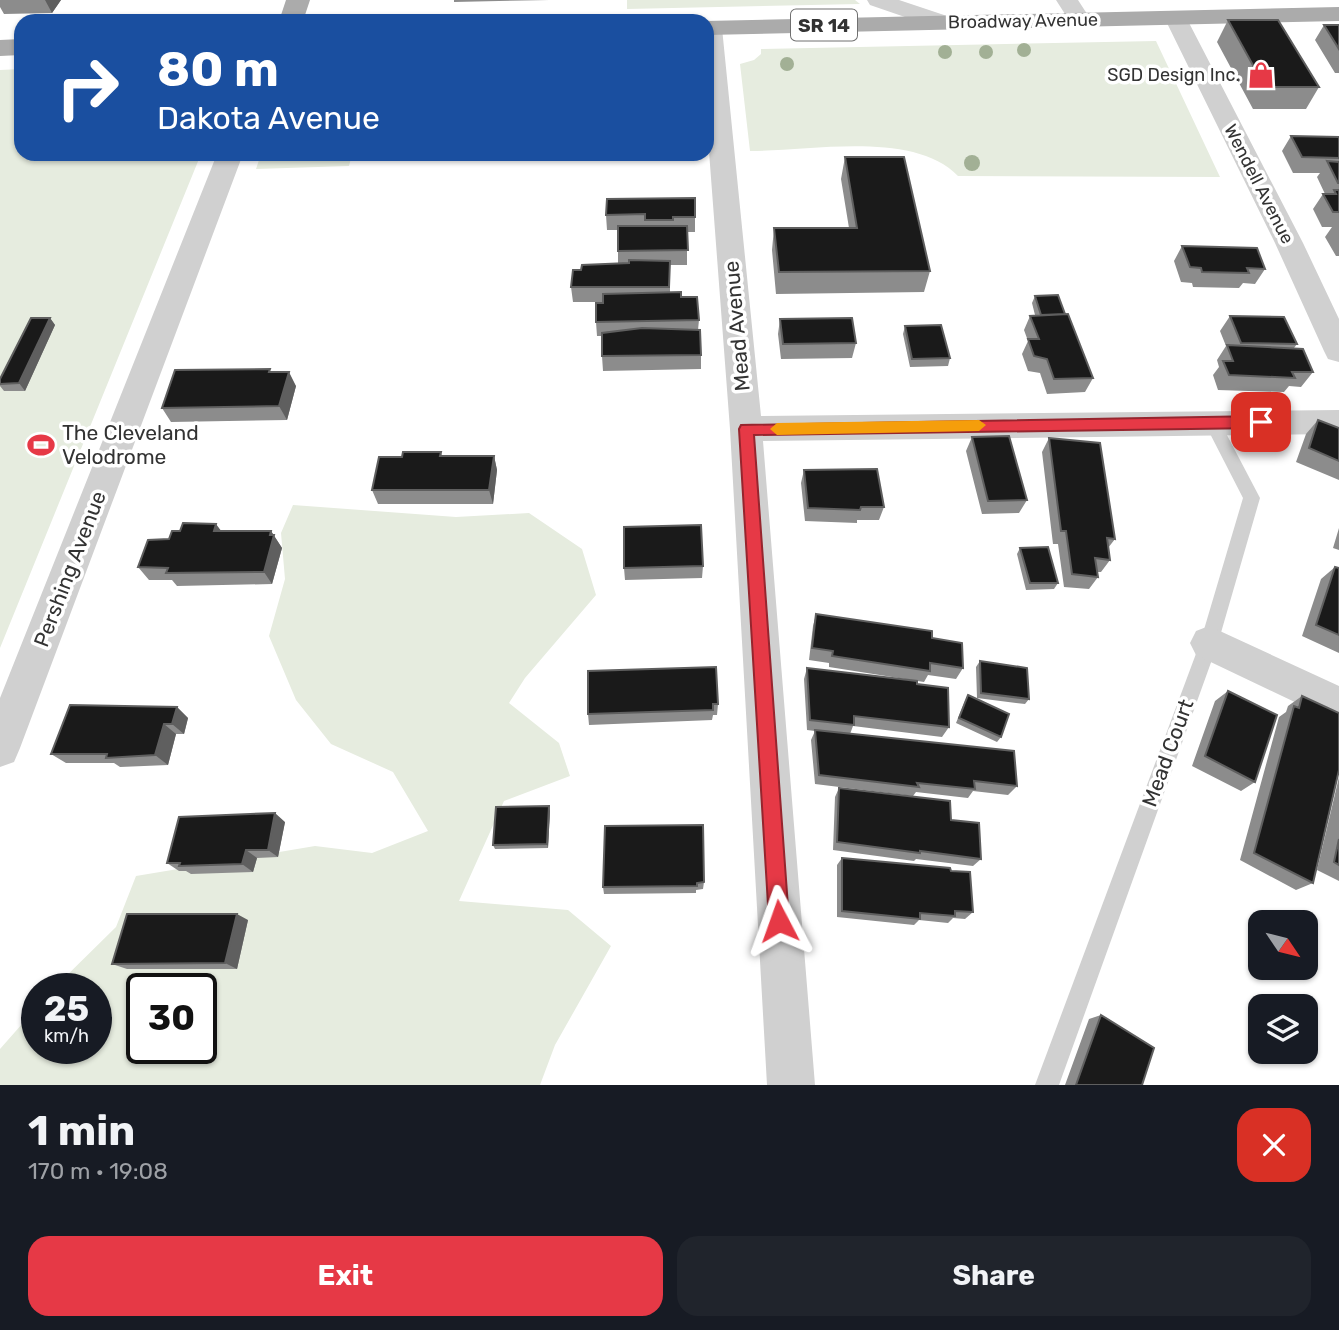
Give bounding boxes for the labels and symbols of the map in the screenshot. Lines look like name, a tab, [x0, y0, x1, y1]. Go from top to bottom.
street label: Broadway Avenue	[948, 9, 1098, 33]
road number: SR 14	[791, 10, 857, 41]
shop icon: SGD Design Inc.	[1246, 60, 1276, 90]
place label: SGD Design Inc.	[1107, 64, 1240, 86]
street label: Wendell Avenue	[1219, 120, 1299, 248]
street label: Mead Avenue	[718, 260, 755, 392]
pin	[1231, 392, 1291, 452]
place label: The Cleveland Velodrome	[62, 420, 199, 469]
sports icon: The Cleveland Velodrome	[26, 430, 56, 460]
street label: Pershing Avenue	[28, 487, 111, 650]
street label: Mead Court	[1137, 696, 1199, 810]
position arrow	[742, 884, 816, 958]
north arrow	[1248, 910, 1318, 980]
speed limit sign: 30	[126, 973, 217, 1064]

